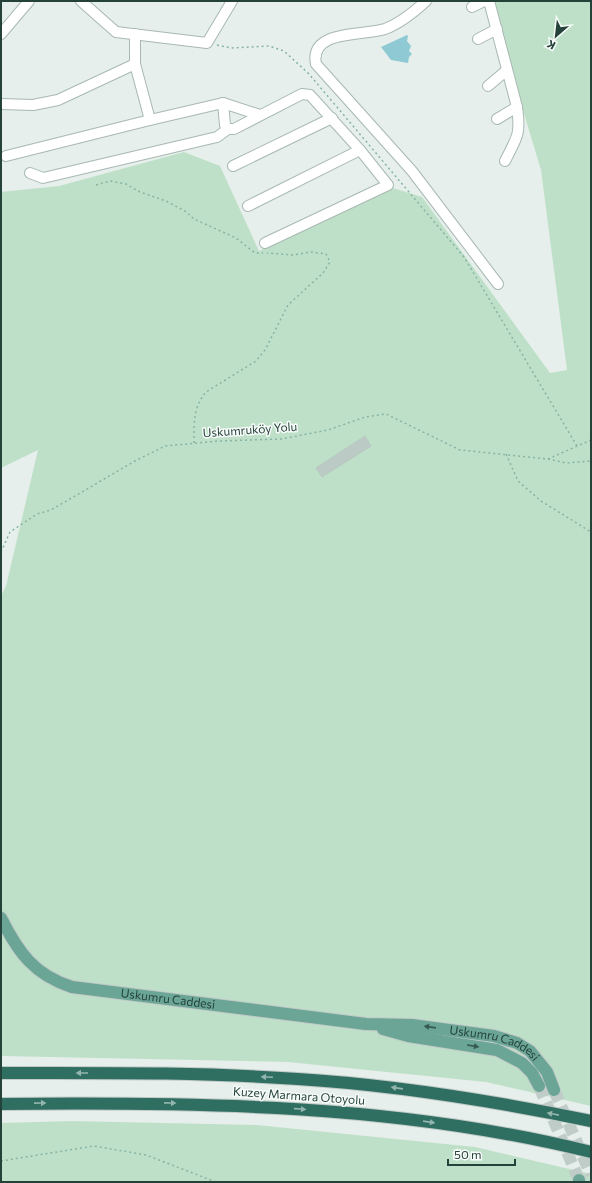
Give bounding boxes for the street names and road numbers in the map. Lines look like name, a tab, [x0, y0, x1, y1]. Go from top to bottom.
street label: Uskumruköy Yolu	[202, 419, 298, 439]
street label: Uskumru Caddesi	[120, 985, 216, 1011]
street label: Uskumru Caddesi	[449, 1022, 543, 1063]
street label: Kuzey Marmara Otoyolu	[233, 1083, 365, 1107]

